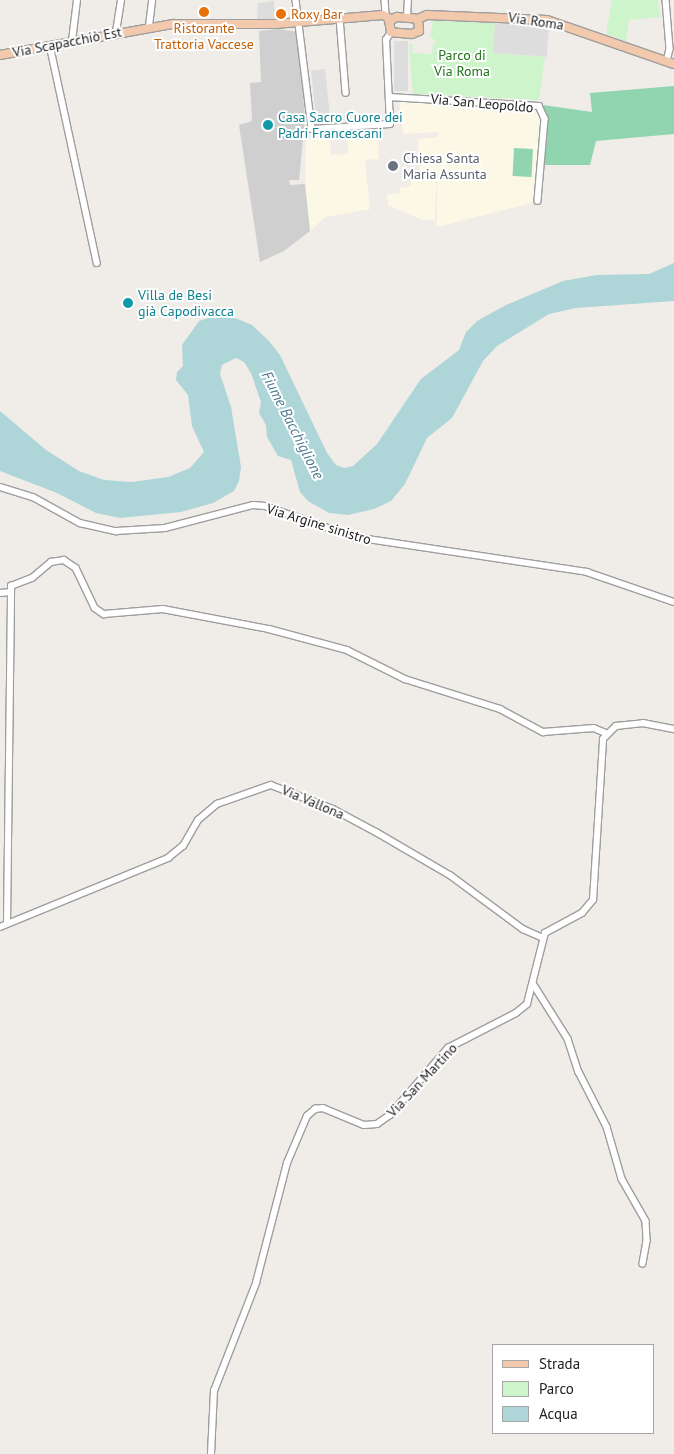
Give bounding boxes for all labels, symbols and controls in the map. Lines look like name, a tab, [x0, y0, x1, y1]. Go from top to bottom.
marker: Ristorante Trattoria Vaccese	[198, 6, 210, 18]
place label: Roxy Bar	[291, 6, 343, 22]
marker: Roxy Bar	[275, 8, 287, 20]
street label: Via Roma	[507, 9, 565, 33]
place label: Ristorante Trattoria Vaccese	[154, 20, 254, 52]
street label: Via Scapacchiò Est	[11, 23, 123, 61]
park label: Parco di Via Roma	[434, 47, 490, 80]
street label: Via San Leopoldo	[430, 90, 534, 116]
place label: Casa Sacro Cuore dei Padri Francescani	[278, 109, 403, 142]
marker: Casa Sacro Cuore dei Padri Francescani	[262, 119, 274, 131]
place label: Chiesa Santa Maria Assunta	[403, 150, 487, 182]
marker: Chiesa Santa Maria Assunta	[387, 160, 399, 172]
place label: Villa de Besi già Capodivacca	[138, 287, 234, 320]
marker: Villa de Besi già Capodivacca	[122, 297, 134, 309]
water label: Fiume Bacchiglione	[258, 368, 328, 482]
street label: Via Argine sinistro	[264, 500, 374, 548]
street label: Via Vallona	[279, 781, 347, 823]
street label: Via San Martino	[383, 1040, 461, 1120]
legend	[492, 1344, 654, 1434]
text: Strada	[539, 1354, 580, 1373]
text: Parco	[539, 1379, 574, 1398]
text: Acqua	[539, 1404, 578, 1423]

